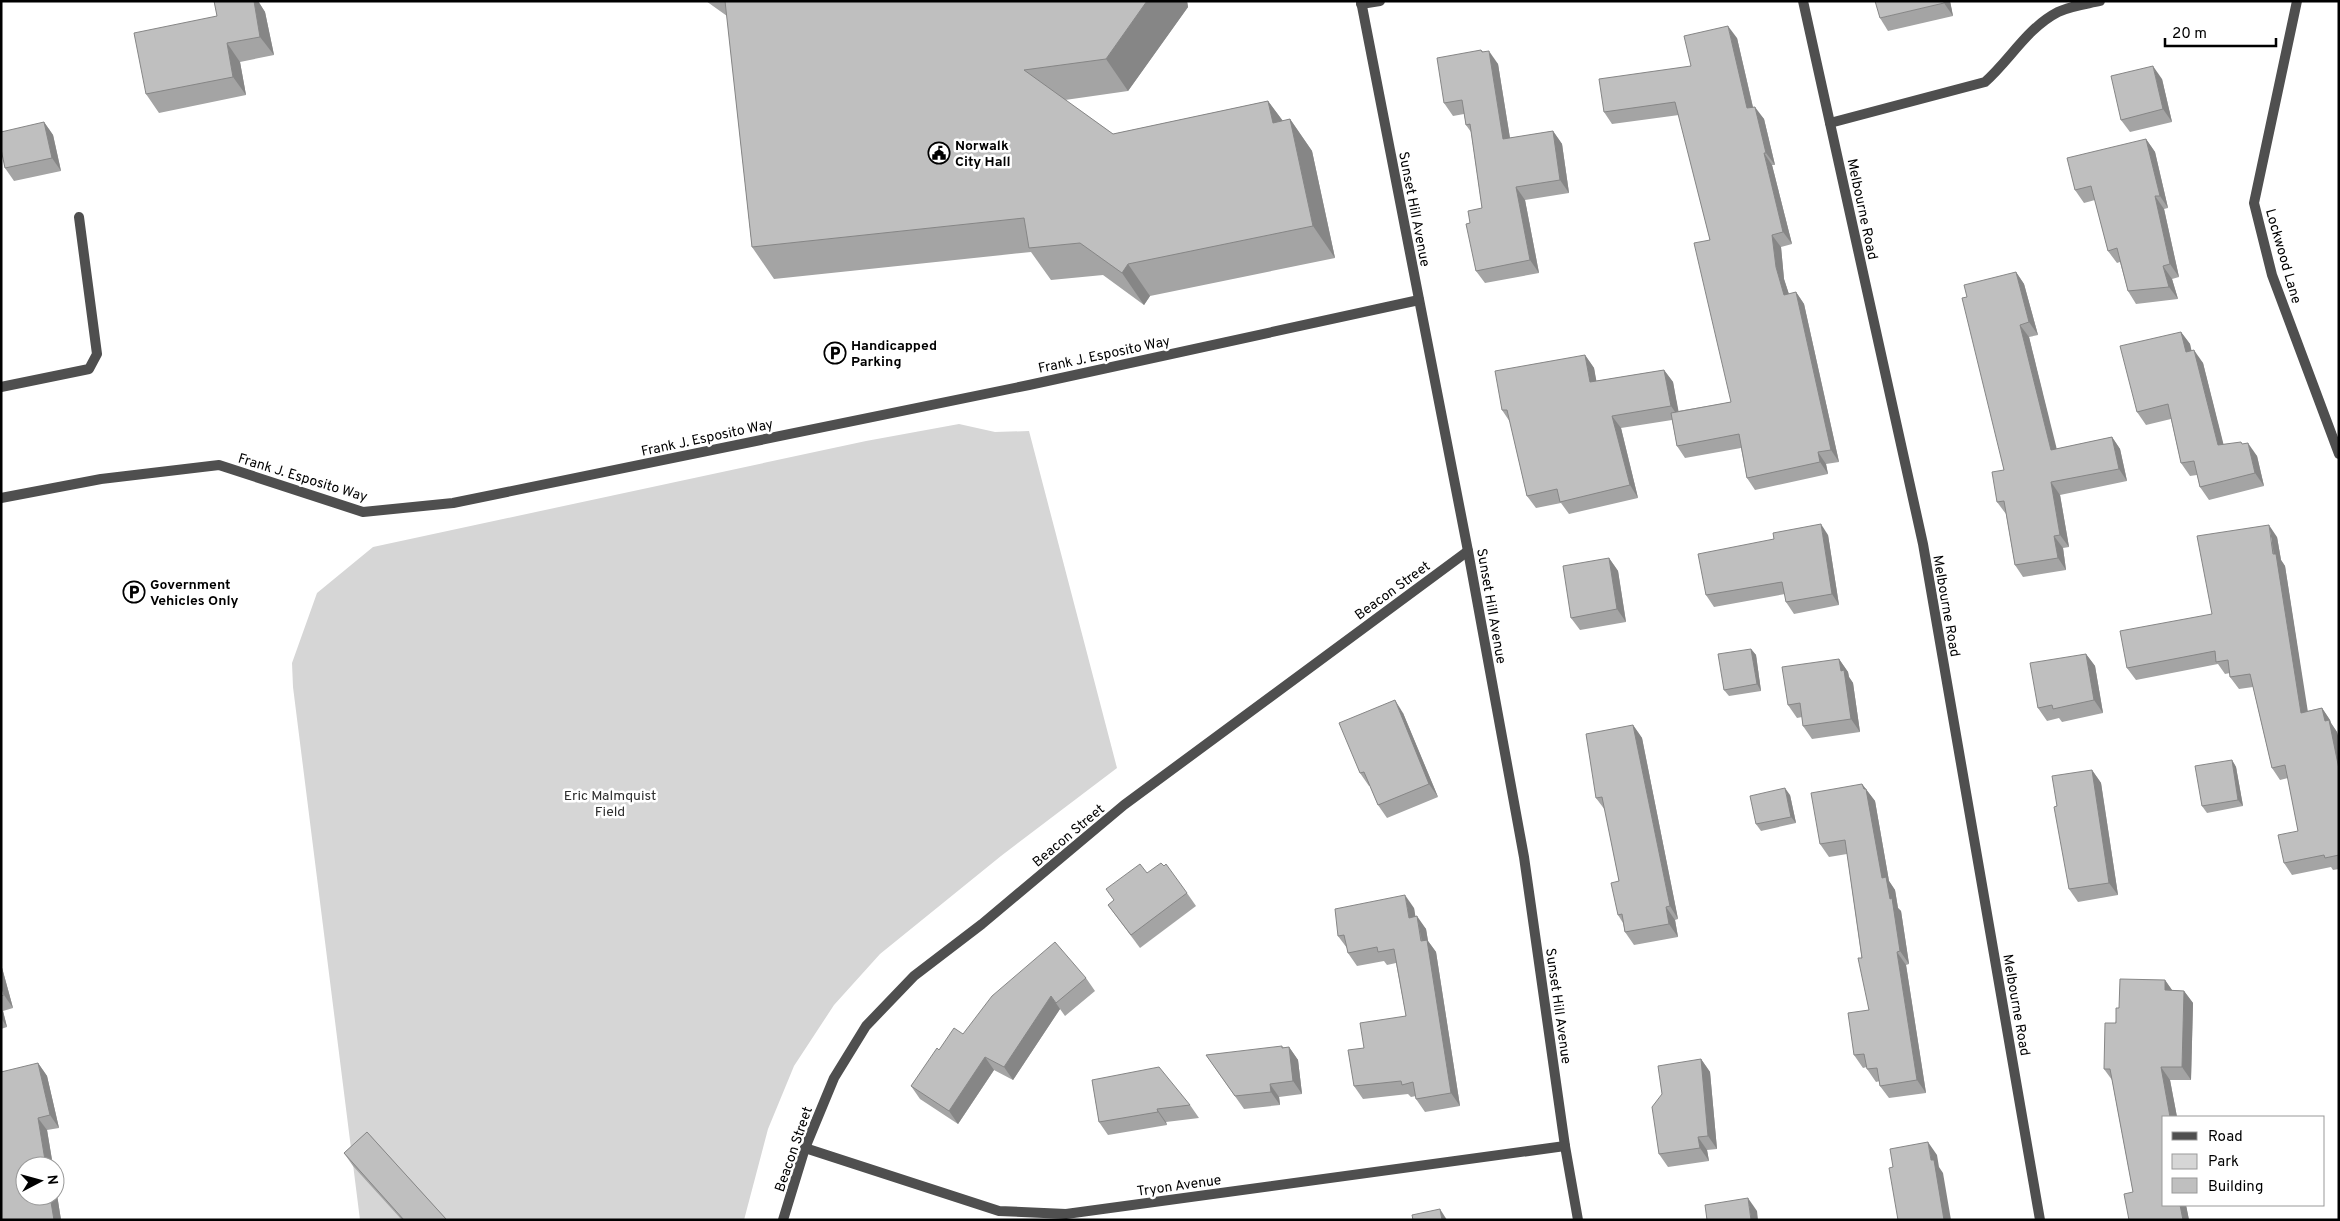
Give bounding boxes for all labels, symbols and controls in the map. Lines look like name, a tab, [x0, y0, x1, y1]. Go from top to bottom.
scale bar	[2165, 15, 2276, 47]
text: 20 m	[2172, 25, 2207, 44]
place label: Norwalk City Hall	[955, 138, 1011, 171]
public building icon: Norwalk City Hall	[927, 141, 951, 165]
street label: Sunset Hill Avenue	[1394, 150, 1433, 268]
street label: Melbourne Road	[1843, 157, 1881, 261]
street label: Lockwood Lane	[2261, 207, 2304, 306]
street label: Frank J. Esposito Way	[1037, 333, 1172, 378]
place label: Handicapped Parking	[851, 338, 937, 371]
parking icon: Handicapped Parking	[823, 341, 847, 365]
street label: Frank J. Esposito Way	[640, 416, 775, 461]
street label: Frank J. Esposito Way	[236, 451, 369, 506]
street label: Sunset Hill Avenue	[1472, 547, 1509, 665]
street label: Melbourne Road	[1928, 554, 1963, 658]
street label: Beacon Street	[1352, 558, 1434, 624]
place label: Government Vehicles Only	[150, 577, 239, 610]
parking icon: Government Vehicles Only	[122, 580, 146, 604]
park label: Eric Malmquist Field	[564, 788, 656, 821]
street label: Beacon Street	[1029, 801, 1108, 871]
street label: Sunset Hill Avenue	[1541, 947, 1574, 1065]
street label: Melbourne Road	[1998, 953, 2033, 1057]
street label: Beacon Street	[772, 1105, 817, 1194]
legend	[2162, 1116, 2325, 1206]
text: Road	[2208, 1128, 2243, 1147]
text: Park	[2208, 1153, 2239, 1172]
north arrow	[15, 1156, 65, 1206]
street label: Tryon Avenue	[1136, 1172, 1222, 1201]
text: N	[42, 1174, 60, 1186]
text: Building	[2208, 1178, 2263, 1197]

